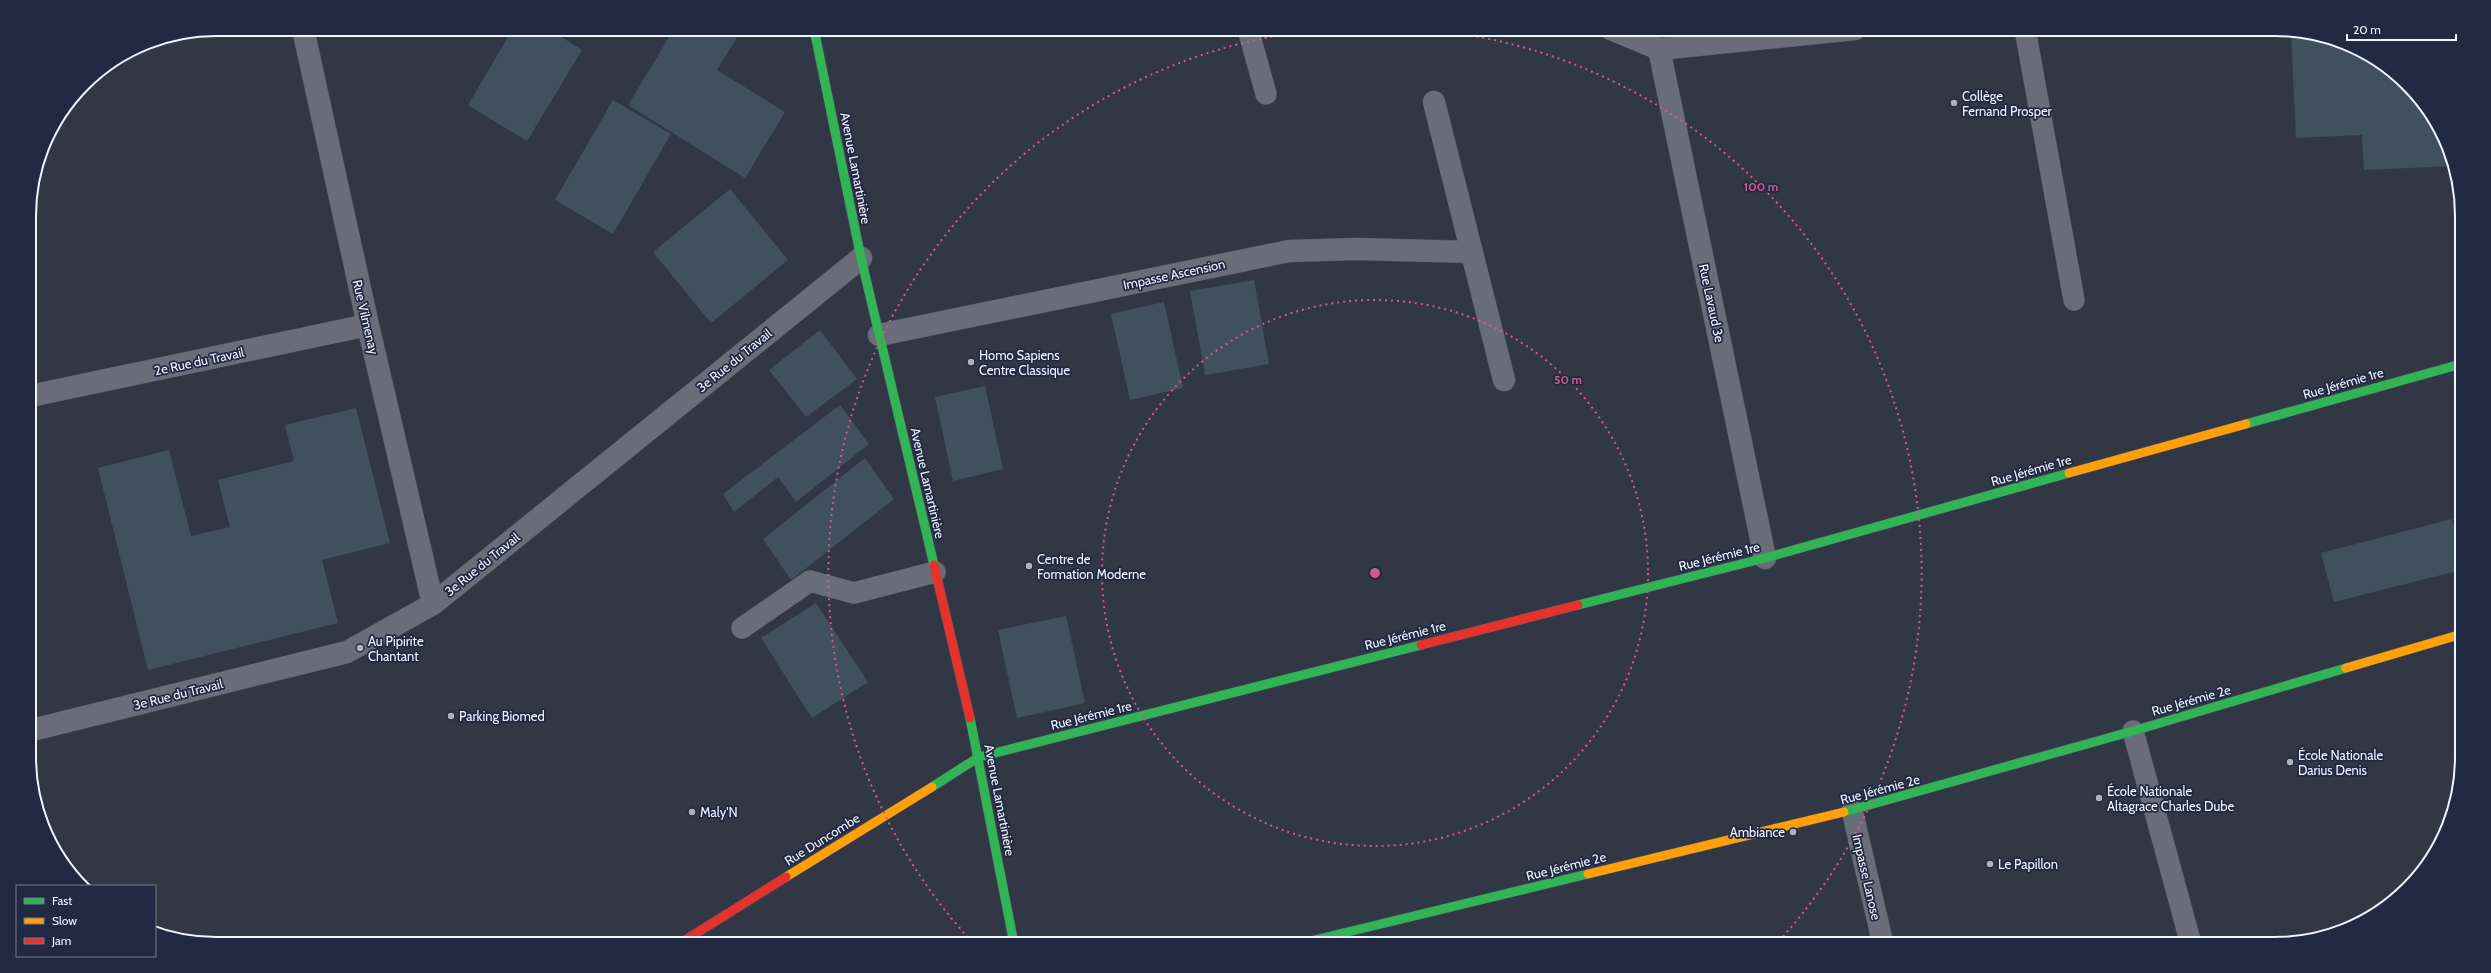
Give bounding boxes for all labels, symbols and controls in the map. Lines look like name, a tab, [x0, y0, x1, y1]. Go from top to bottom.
scale bar	[2347, 16, 2456, 42]
text: 20 m	[2353, 22, 2381, 37]
place label: Collège Fernand Prosper	[1962, 88, 2053, 119]
marker: Collège Fernand Prosper	[1949, 98, 1959, 108]
street label: Avenue Lamartinière	[837, 111, 875, 225]
text: 100 m	[1744, 179, 1778, 194]
street label: Impasse Ascension	[1121, 255, 1227, 293]
street label: Rue Lavaud 3e	[1696, 262, 1728, 344]
street label: Rue Vilmenay	[350, 278, 382, 356]
street label: 3e Rue du Travail	[693, 325, 775, 395]
street label: 2e Rue du Travail	[153, 344, 245, 378]
place label: Homo Sapiens Centre Classique	[979, 347, 1070, 378]
marker: Homo Sapiens Centre Classique	[966, 357, 976, 367]
street label: Rue Jérémie 1re	[2301, 364, 2385, 402]
text: 50 m	[1554, 372, 1582, 387]
street label: Avenue Lamartinière	[907, 426, 949, 540]
street label: Rue Jérémie 1re	[1989, 451, 2073, 489]
street label: 3e Rue du Travail	[441, 529, 523, 599]
street label: Rue Jérémie 1re	[1677, 538, 1762, 574]
place label: Centre de Formation Moderne	[1037, 551, 1146, 582]
marker: Centre de Formation Moderne	[1024, 561, 1034, 571]
centre of rings	[1368, 566, 1382, 580]
street label: Rue Jérémie 1re	[1363, 617, 1448, 653]
place label: Au Pipirite Chantant	[368, 633, 424, 664]
marker: Au Pipirite Chantant	[355, 643, 365, 653]
street label: 3e Rue du Travail	[132, 675, 224, 713]
street label: Rue Jérémie 2e	[2150, 681, 2233, 719]
street label: Rue Jérémie 1re	[1049, 697, 1134, 733]
place label: Parking Biomed	[459, 708, 545, 724]
marker: Parking Biomed	[446, 711, 456, 721]
street label: Avenue Lamartinière	[981, 743, 1019, 857]
place label: École Nationale Darius Denis	[2298, 746, 2383, 778]
marker: École Nationale Darius Denis	[2285, 757, 2295, 767]
street label: Rue Jérémie 2e	[1838, 771, 1922, 807]
place label: École Nationale Altagrace Charles Dube	[2107, 782, 2234, 814]
marker: École Nationale Altagrace Charles Dube	[2094, 793, 2104, 803]
place label: Maly'N	[700, 804, 738, 820]
marker: Maly'N	[687, 807, 697, 817]
street label: Rue Duncombe	[781, 809, 863, 869]
place label: Ambiance	[1730, 824, 1785, 840]
marker: Ambiance	[1788, 827, 1798, 837]
street label: Impasse Lanose	[1849, 833, 1885, 922]
street label: Rue Jérémie 2e	[1524, 848, 1608, 884]
place label: Le Papillon	[1998, 856, 2058, 872]
marker: Le Papillon	[1985, 859, 1995, 869]
legend	[16, 885, 156, 957]
text: Fast	[52, 893, 72, 908]
text: Slow	[52, 913, 77, 928]
text: Jam	[51, 933, 71, 948]

